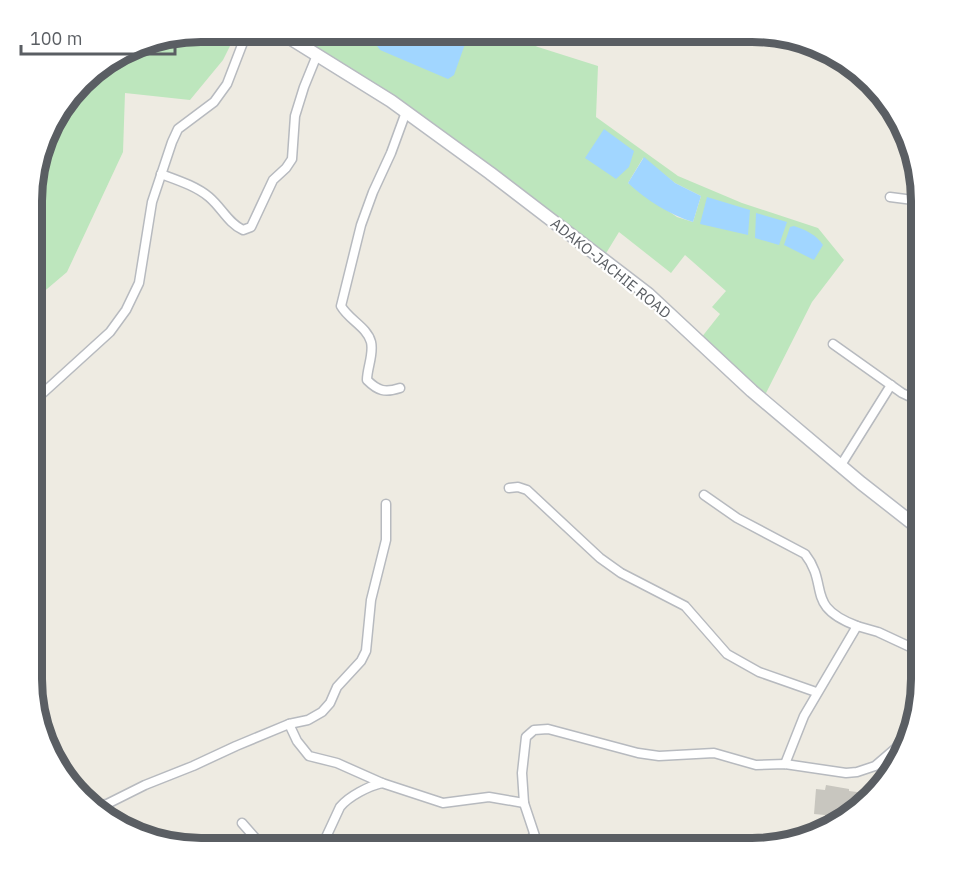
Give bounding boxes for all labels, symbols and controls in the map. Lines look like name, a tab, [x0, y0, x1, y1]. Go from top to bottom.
scale bar	[21, 18, 176, 56]
text: 100 m	[30, 27, 82, 50]
street label: ADAKO-JACHIE ROAD	[547, 214, 675, 322]

